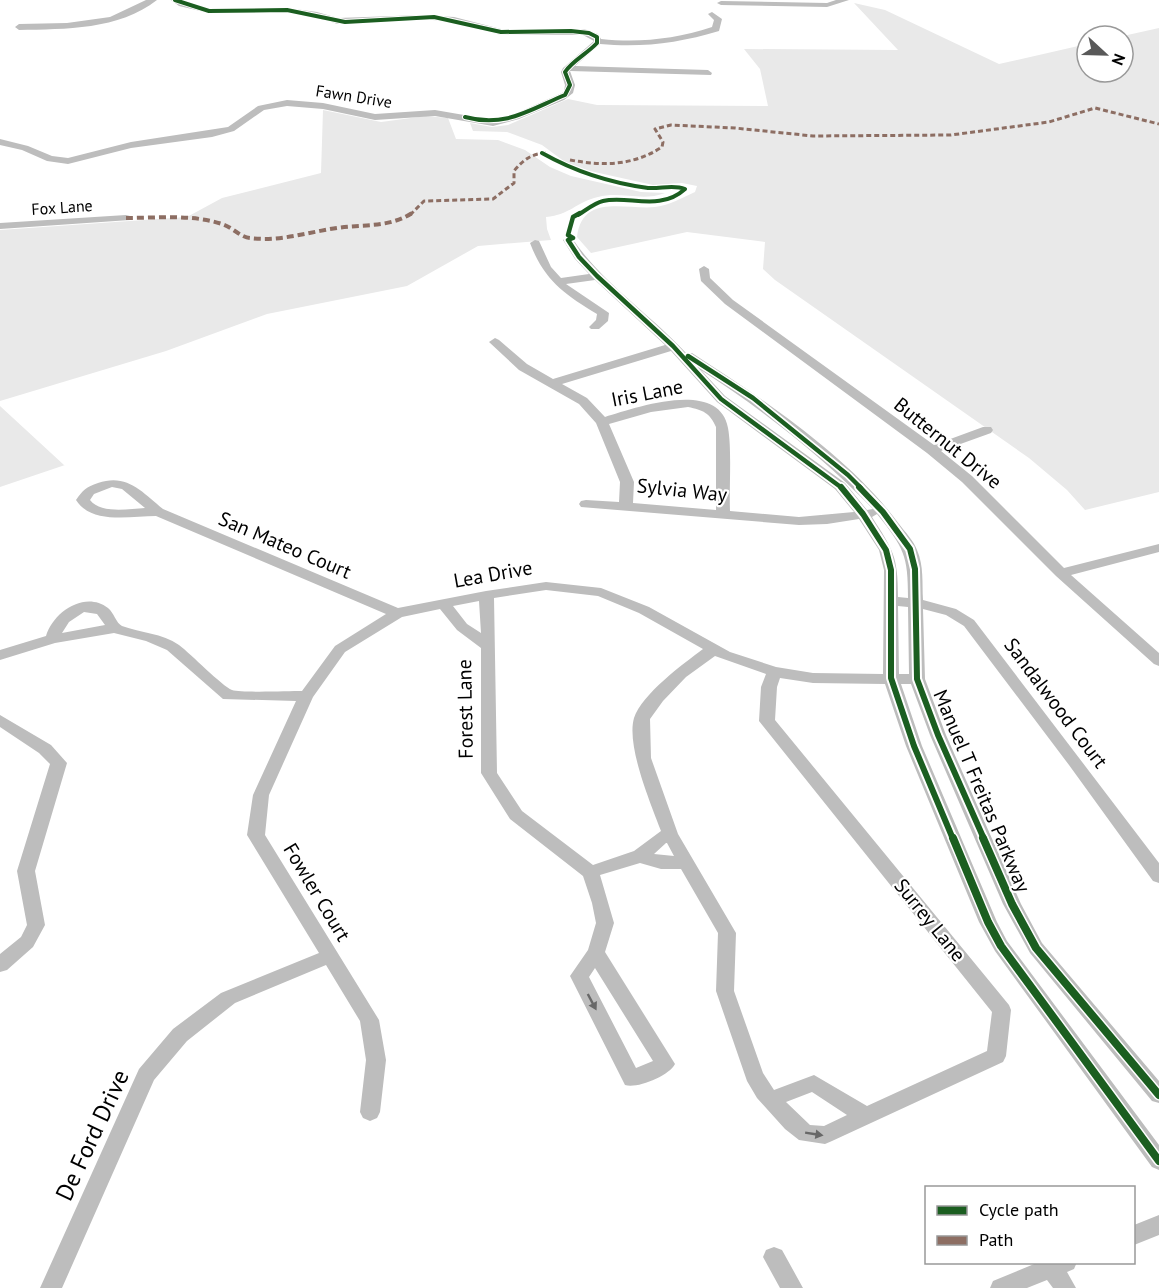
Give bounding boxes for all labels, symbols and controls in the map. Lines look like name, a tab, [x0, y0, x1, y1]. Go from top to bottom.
north arrow	[1075, 24, 1135, 84]
text: N	[1108, 51, 1130, 68]
street label: Fawn Drive	[314, 80, 394, 112]
street label: Fox Lane	[31, 195, 93, 219]
street label: Iris Lane	[609, 373, 685, 413]
street label: Butternut Drive	[889, 392, 1007, 494]
street label: Sylvia Way	[636, 472, 729, 508]
street label: San Mateo Court	[215, 505, 355, 585]
street label: Lea Drive	[452, 554, 534, 594]
street label: Sandalwood Court	[999, 633, 1114, 773]
street label: Forest Lane	[451, 659, 479, 759]
street label: Manuel T Freitas Parkway	[928, 686, 1037, 897]
street label: Fowler Court	[278, 838, 357, 946]
street label: Surrey Lane	[889, 873, 971, 967]
one-way arrow	[587, 994, 597, 1011]
street label: De Ford Drive	[48, 1065, 136, 1205]
one-way arrow	[805, 1129, 824, 1138]
legend	[925, 1186, 1135, 1264]
text: Cycle path	[979, 1198, 1059, 1221]
text: Path	[979, 1228, 1013, 1251]

